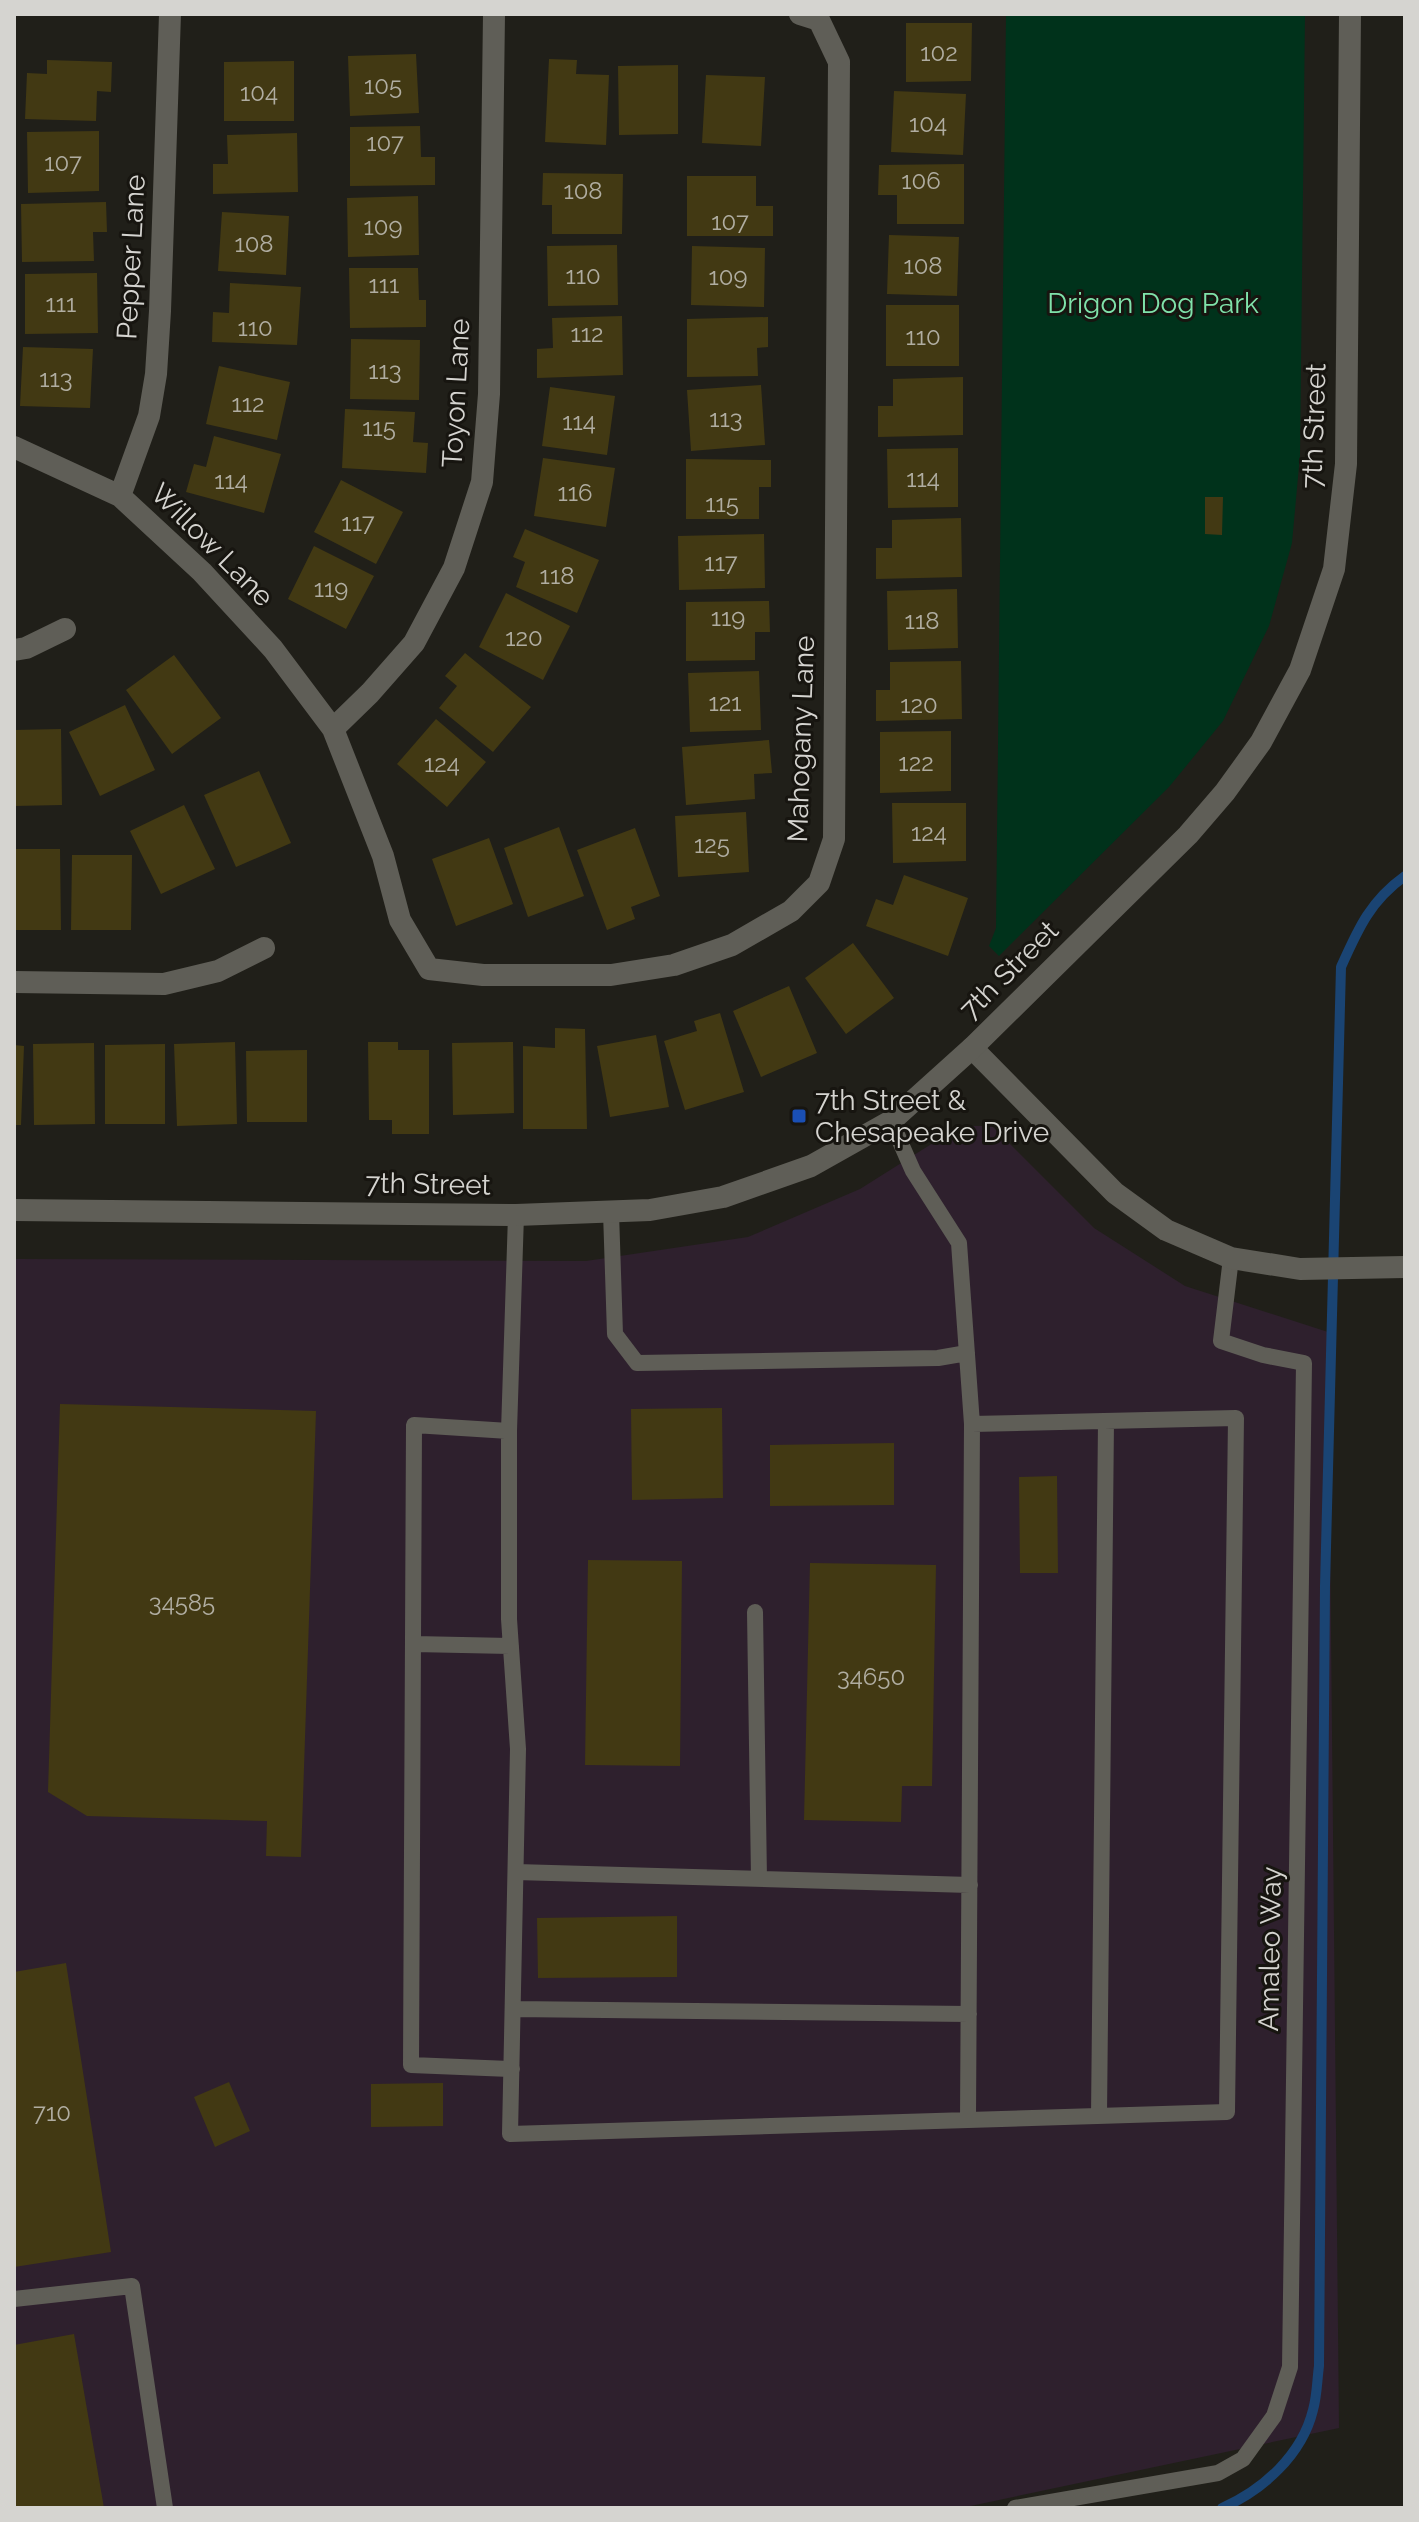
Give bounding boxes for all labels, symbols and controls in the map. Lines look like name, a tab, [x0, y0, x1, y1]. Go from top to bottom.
house number: 102	[920, 38, 958, 67]
house number: 105	[364, 71, 402, 100]
house number: 104	[240, 78, 278, 107]
house number: 104	[909, 109, 947, 138]
house number: 107	[366, 128, 404, 157]
house number: 107	[44, 148, 82, 177]
house number: 106	[901, 166, 941, 195]
street label: Pepper Lane	[110, 174, 152, 340]
house number: 108	[563, 176, 603, 205]
house number: 107	[711, 207, 749, 236]
house number: 109	[363, 212, 403, 241]
house number: 108	[234, 229, 274, 258]
house number: 108	[903, 251, 943, 280]
house number: 110	[565, 261, 601, 290]
house number: 109	[708, 262, 748, 291]
house number: 111	[369, 270, 399, 299]
park label: Drigon Dog Park	[1047, 287, 1259, 320]
house number: 111	[46, 289, 76, 318]
house number: 110	[237, 313, 273, 342]
street label: Toyon Lane	[436, 318, 476, 468]
house number: 112	[570, 319, 604, 348]
house number: 110	[905, 322, 941, 351]
house number: 113	[368, 356, 402, 385]
street label: 7th Street	[1295, 362, 1333, 489]
house number: 113	[39, 364, 73, 393]
house number: 112	[231, 389, 265, 418]
house number: 113	[709, 404, 743, 433]
house number: 114	[562, 407, 596, 436]
house number: 115	[362, 413, 396, 442]
house number: 114	[906, 464, 940, 493]
house number: 114	[214, 466, 248, 495]
street label: Willow Lane	[144, 477, 280, 613]
house number: 116	[557, 478, 593, 507]
house number: 115	[705, 489, 739, 518]
house number: 117	[341, 508, 375, 537]
house number: 117	[704, 548, 738, 577]
house number: 118	[540, 561, 574, 590]
house number: 119	[314, 574, 348, 603]
house number: 119	[711, 603, 745, 632]
house number: 118	[905, 606, 939, 635]
house number: 120	[505, 623, 543, 652]
street label: Mahogany Lane	[781, 635, 821, 843]
house number: 121	[708, 688, 742, 717]
house number: 120	[900, 690, 938, 719]
house number: 122	[898, 748, 934, 777]
house number: 124	[424, 749, 460, 778]
house number: 124	[911, 818, 947, 847]
house number: 125	[694, 830, 730, 859]
street label: 7th Street	[953, 914, 1065, 1026]
place label: 7th Street & Chesapeake Drive	[815, 1084, 1049, 1149]
marker: 7th Street & Chesapeake Drive	[790, 1107, 808, 1125]
street label: 7th Street	[365, 1166, 492, 1202]
house number: 34585	[149, 1588, 215, 1617]
house number: 34650	[837, 1662, 905, 1691]
street label: Amaleo Way	[1252, 1866, 1288, 2032]
house number: 710	[33, 2098, 71, 2127]

